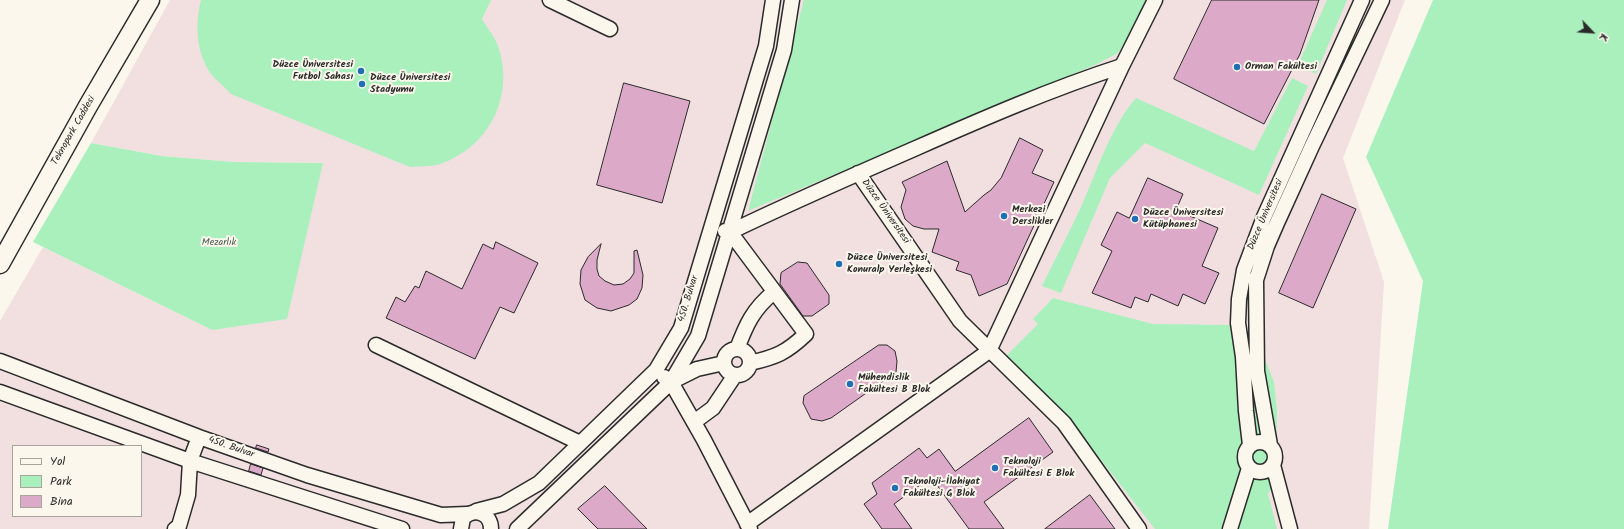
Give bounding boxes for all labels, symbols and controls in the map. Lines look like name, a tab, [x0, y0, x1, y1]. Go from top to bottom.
north arrow	[1572, 12, 1612, 52]
text: K	[1593, 30, 1612, 44]
place label: Düzce Üniversitesi Futbol Sahası	[273, 59, 353, 82]
place label: Orman Fakültesi	[1245, 61, 1317, 73]
marker: Orman Fakültesi	[1232, 62, 1242, 72]
marker: Düzce Üniversitesi Futbol Sahası	[356, 66, 366, 76]
place label: Düzce Üniversitesi Stadyumu	[370, 72, 450, 96]
marker: Düzce Üniversitesi Stadyumu	[357, 79, 367, 89]
street label: Teknopark Caddesi	[49, 94, 99, 168]
street label: Düzce Üniversitesi	[858, 177, 912, 247]
street label: Düzce Üniversitesi	[1246, 178, 1286, 252]
place label: Merkezi Derslikler	[1012, 204, 1053, 228]
place label: Düzce Üniversitesi Kütüphanesi	[1143, 207, 1223, 230]
marker: Merkezi Derslikler	[999, 211, 1009, 221]
marker: Düzce Üniversitesi Kütüphanesi	[1130, 214, 1140, 224]
park label: Mezarlık	[202, 237, 236, 249]
place label: Düzce Üniversitesi Konuralp Yerleşkesi	[847, 252, 932, 276]
marker: Düzce Üniversitesi Konuralp Yerleşkesi	[834, 259, 844, 269]
street label: 450. Bulvar	[676, 274, 702, 324]
place label: Mühendislik Fakültesi B Blok	[858, 372, 930, 396]
marker: Mühendislik Fakültesi B Blok	[845, 379, 855, 389]
street label: 450. Bulvar	[206, 434, 256, 462]
legend	[12, 445, 142, 517]
text: Yol	[50, 452, 65, 471]
place label: Teknoloji Fakültesi E Blok	[1003, 456, 1074, 480]
marker: Teknoloji Fakültesi E Blok	[990, 463, 1000, 473]
text: Park	[50, 472, 72, 491]
place label: Teknoloji-İlahiyat Fakültesi G Blok	[903, 476, 980, 500]
marker: Teknoloji-İlahiyat Fakültesi G Blok	[890, 483, 900, 493]
text: Bina	[50, 492, 73, 511]

